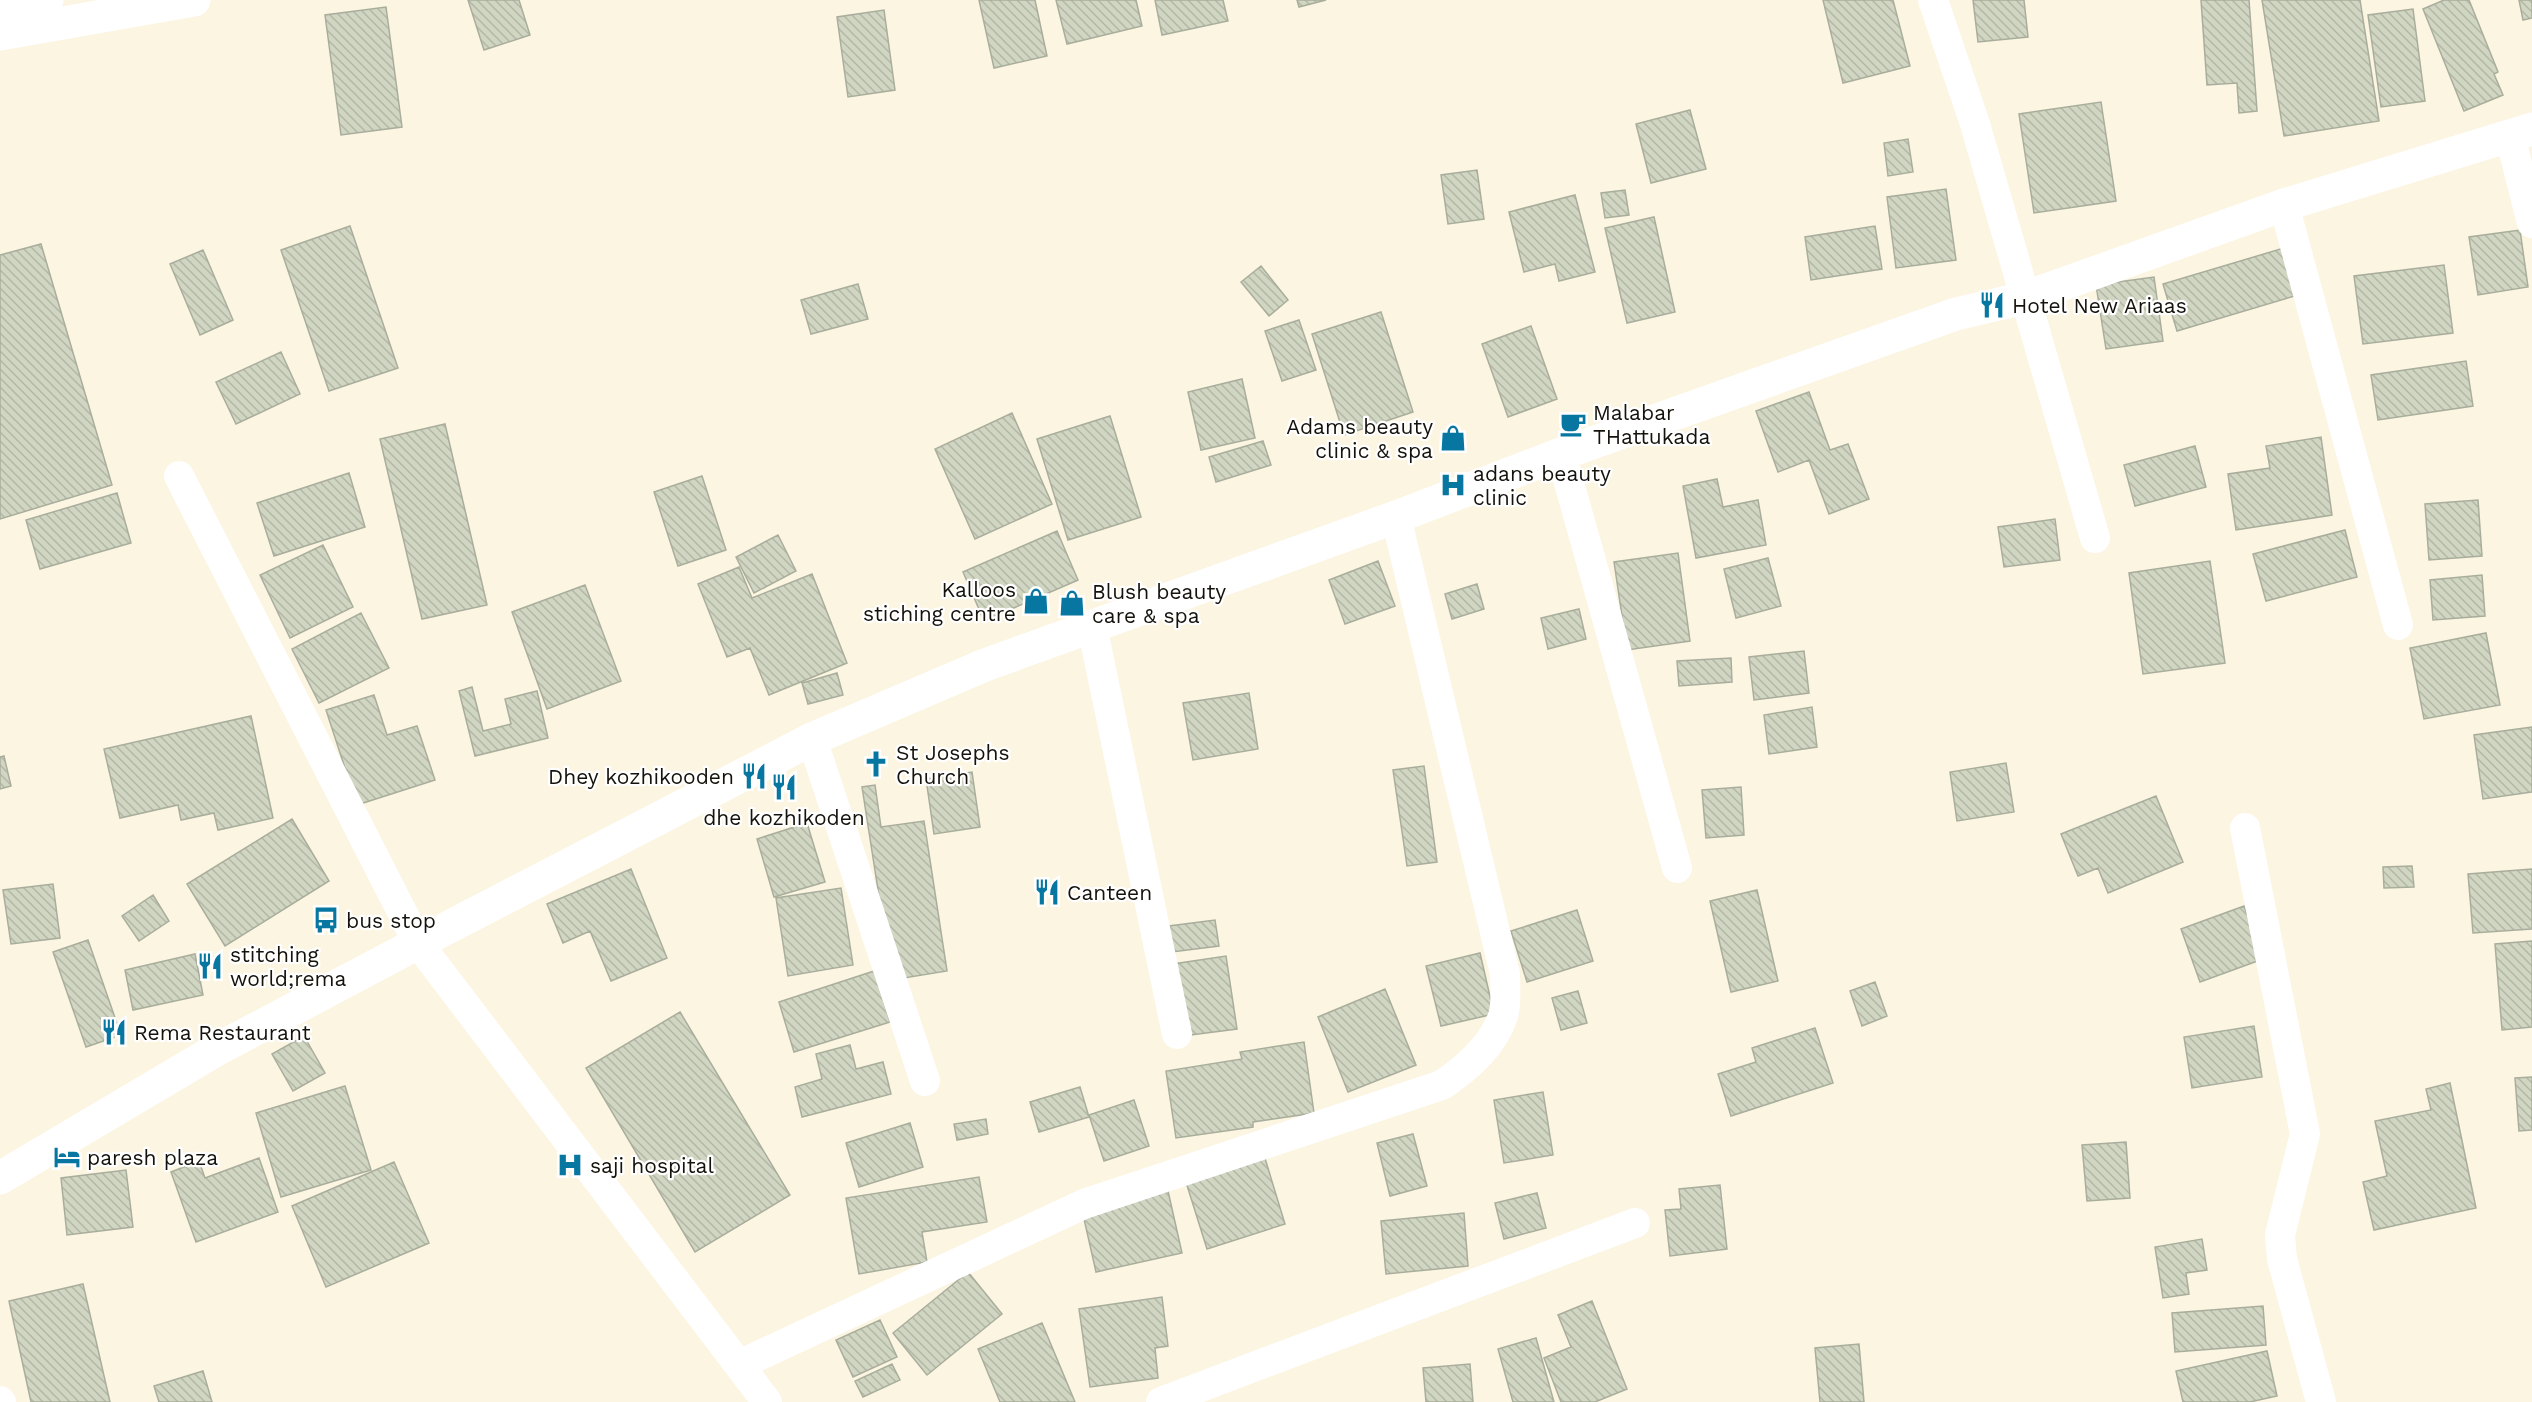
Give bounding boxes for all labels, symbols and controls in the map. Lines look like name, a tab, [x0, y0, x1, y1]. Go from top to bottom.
restaurant icon: Hotel New Ariaas	[1977, 290, 2007, 320]
place label: Hotel New Ariaas	[2012, 293, 2187, 318]
place label: Malabar THattukada	[1593, 400, 1710, 449]
cafe icon: Malabar THattukada	[1558, 409, 1588, 439]
place label: Adams beauty clinic & spa	[1286, 414, 1433, 463]
shop icon: Adams beauty clinic & spa	[1438, 423, 1468, 453]
place label: adans beauty clinic	[1473, 461, 1611, 510]
hospital icon: adans beauty clinic	[1438, 470, 1468, 500]
place label: Kalloos stiching centre	[863, 577, 1016, 626]
place label: Blush beauty care & spa	[1092, 579, 1226, 628]
shop icon: Kalloos stiching centre	[1021, 586, 1051, 616]
shop icon: Blush beauty care & spa	[1057, 588, 1087, 618]
place label: St Josephs Church	[896, 740, 1010, 789]
church icon: St Josephs Church	[861, 749, 891, 779]
restaurant icon: Dhey kozhikooden	[739, 761, 769, 791]
place label: Dhey kozhikooden	[548, 764, 734, 789]
restaurant icon: dhe kozhikoden	[769, 772, 799, 802]
place label: dhe kozhikoden	[703, 805, 865, 830]
restaurant icon: Canteen	[1032, 877, 1062, 907]
place label: Canteen	[1067, 880, 1152, 905]
bus stop icon: bus stop	[311, 905, 341, 935]
place label: bus stop	[346, 908, 436, 933]
place label: stitching world;rema	[230, 942, 347, 991]
restaurant icon: stitching world;rema	[195, 951, 225, 981]
restaurant icon: Rema Restaurant	[99, 1017, 129, 1047]
place label: Rema Restaurant	[134, 1020, 311, 1045]
hotel icon: paresh plaza	[52, 1142, 82, 1172]
place label: paresh plaza	[87, 1145, 218, 1170]
hospital icon: saji hospital	[555, 1150, 585, 1180]
place label: saji hospital	[590, 1153, 714, 1178]

